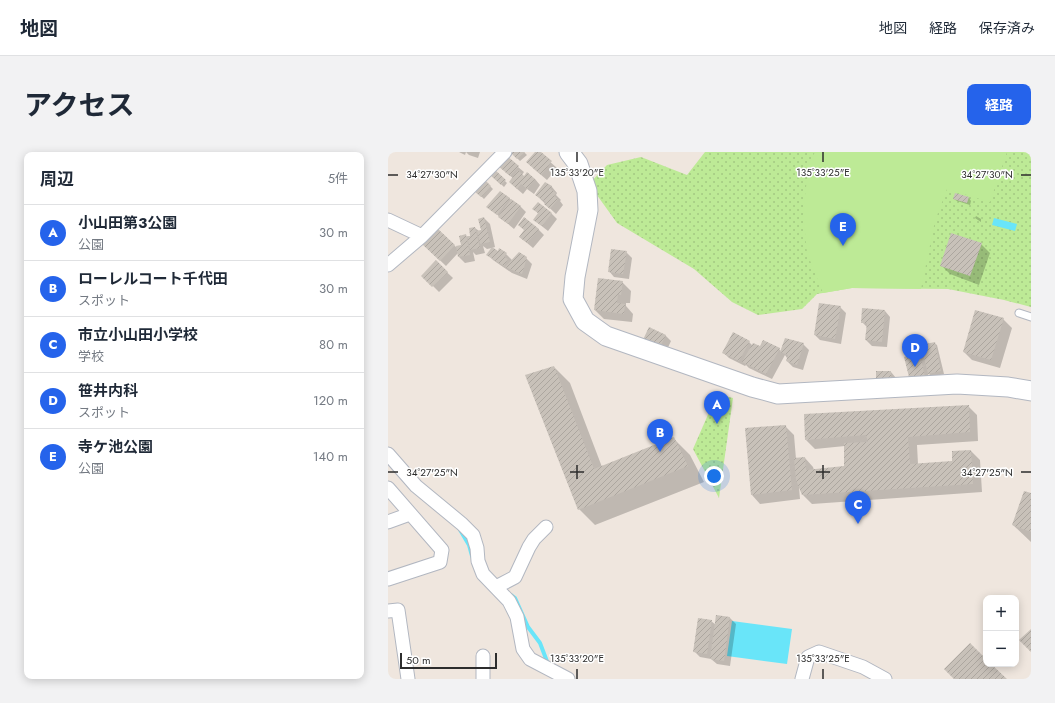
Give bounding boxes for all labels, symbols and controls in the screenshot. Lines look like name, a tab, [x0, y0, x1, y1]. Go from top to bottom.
text: 地図	[20, 15, 58, 42]
text: 地図	[879, 18, 907, 38]
text: 経路	[929, 18, 957, 38]
text: 保存済み	[979, 18, 1035, 38]
button: 経路	[967, 84, 1031, 125]
text: アクセス	[24, 85, 135, 126]
text: 135°33'20"E	[550, 165, 604, 180]
text: 135°33'25"E	[796, 165, 850, 180]
text: 周辺	[40, 167, 74, 191]
text: 34°27'30"N	[406, 167, 458, 182]
text: 34°27'30"N	[961, 167, 1013, 182]
text: 5件	[328, 169, 348, 188]
text: 小山田第3公園	[78, 212, 177, 234]
pin: E	[830, 213, 856, 246]
text: A	[48, 223, 58, 242]
text: 30 m	[319, 223, 348, 242]
text: 公園	[78, 235, 104, 254]
text: ローレルコート千代田	[78, 268, 228, 290]
text: B	[49, 279, 57, 298]
text: 30 m	[319, 279, 348, 298]
text: スポット	[78, 291, 130, 310]
text: 市立小山田小学校	[78, 324, 198, 346]
pin: D	[902, 334, 928, 367]
text: C	[48, 335, 58, 354]
text: 80 m	[319, 335, 348, 354]
text: 学校	[78, 347, 104, 366]
text: 笹井内科	[78, 380, 138, 402]
text: D	[48, 391, 58, 410]
text: 120 m	[313, 391, 348, 410]
pin: A	[704, 391, 730, 424]
text: スポット	[78, 403, 130, 422]
pin: B	[647, 419, 673, 452]
text: 寺ケ池公園	[78, 436, 153, 458]
text: E	[49, 447, 57, 466]
text: 140 m	[313, 447, 348, 466]
text: 公園	[78, 459, 104, 478]
text: 34°27'25"N	[406, 465, 458, 480]
text: 34°27'25"N	[961, 465, 1013, 480]
your location	[704, 466, 724, 486]
pin: C	[845, 491, 871, 524]
map controls	[983, 595, 1019, 667]
button: +	[983, 595, 1019, 631]
button: −	[983, 631, 1019, 667]
scale bar	[400, 651, 497, 670]
text: 135°33'20"E	[550, 651, 604, 666]
text: 135°33'25"E	[796, 651, 850, 666]
text: 50 m	[406, 652, 431, 668]

